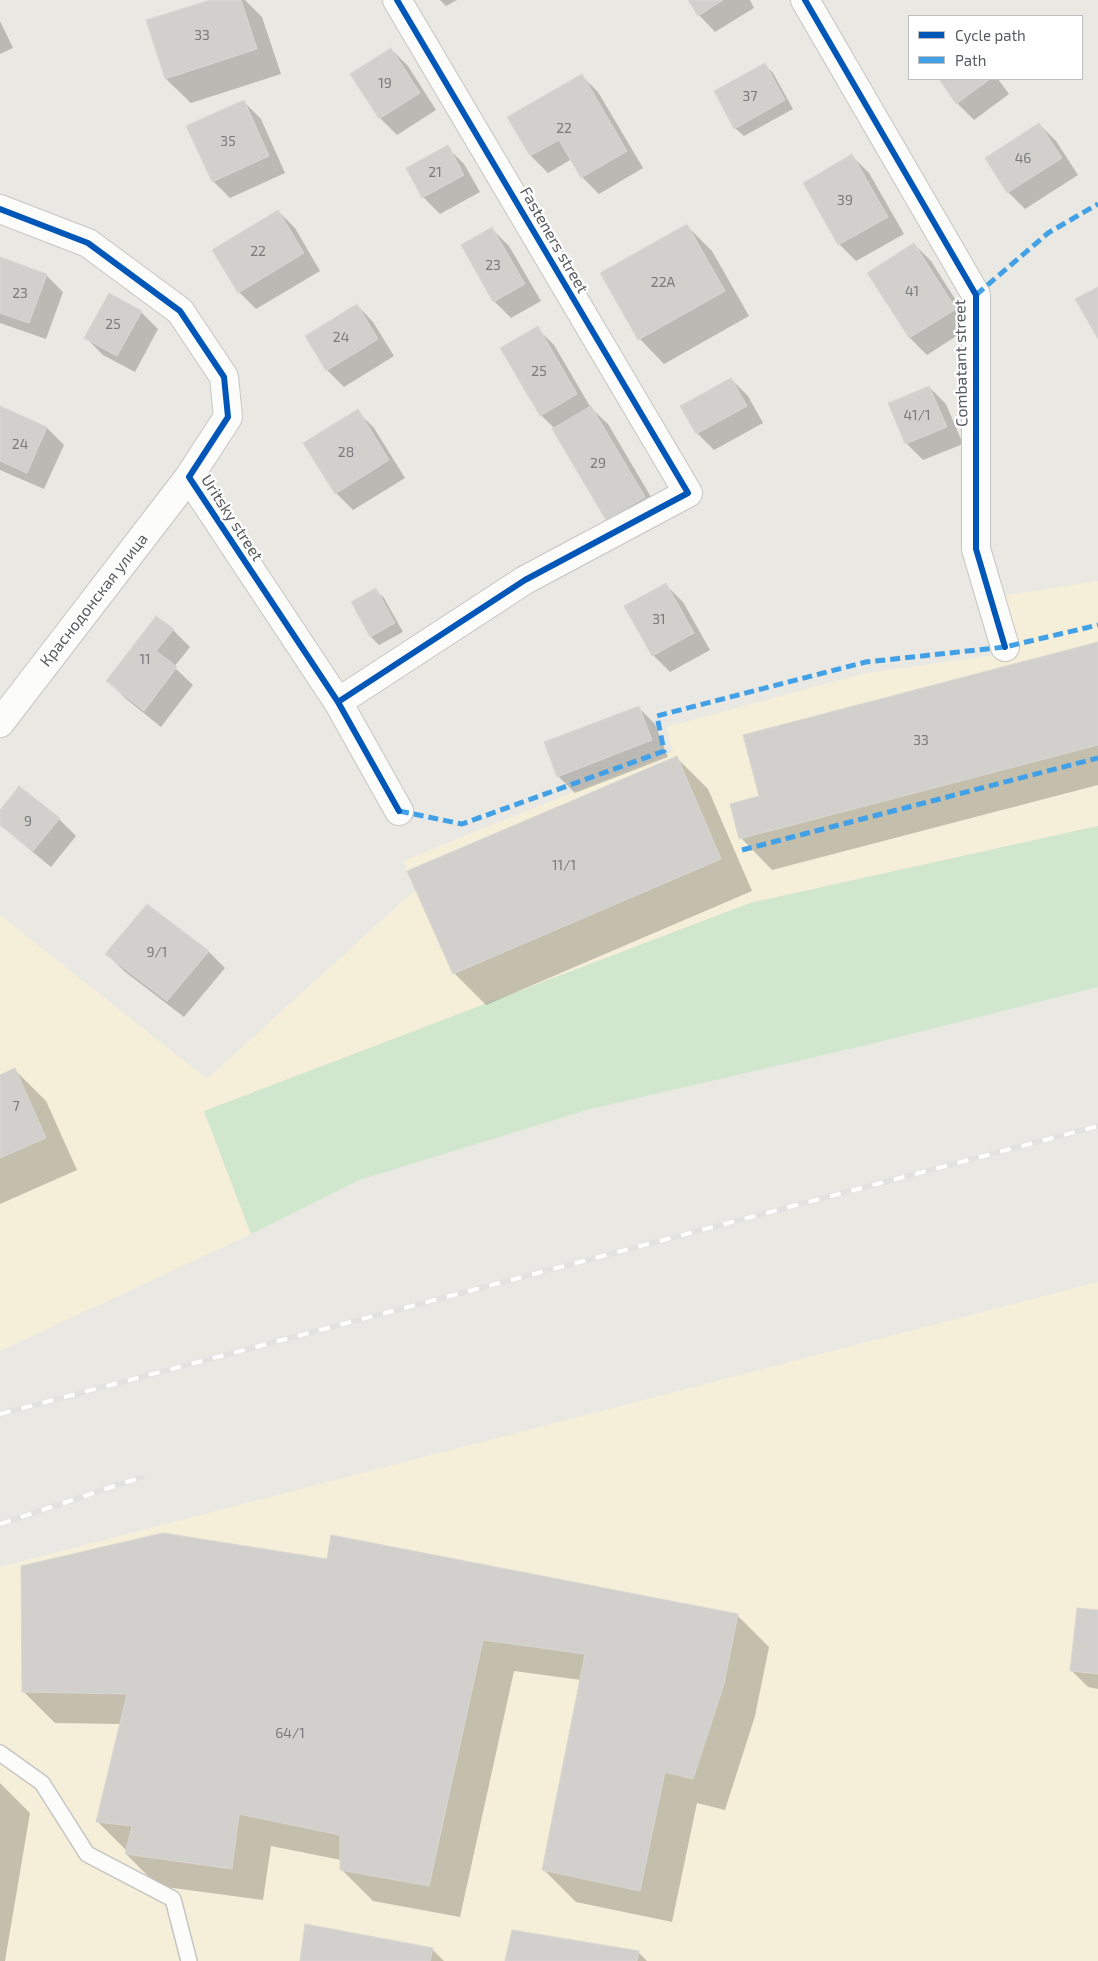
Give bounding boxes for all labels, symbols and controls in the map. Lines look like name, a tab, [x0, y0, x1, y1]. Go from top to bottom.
legend	[908, 15, 1083, 80]
text: Cycle path	[955, 26, 1026, 44]
house number: 33	[194, 27, 210, 43]
text: Path	[955, 51, 986, 69]
house number: 19	[378, 75, 392, 91]
house number: 37	[743, 88, 757, 104]
house number: 22	[556, 120, 572, 136]
house number: 35	[220, 133, 236, 149]
house number: 46	[1015, 150, 1031, 166]
house number: 21	[428, 164, 442, 180]
street label: Fasteners street	[516, 183, 592, 297]
house number: 39	[837, 192, 853, 208]
house number: 22	[250, 243, 266, 259]
house number: 23	[485, 257, 501, 273]
house number: 22А	[651, 274, 675, 290]
house number: 41	[905, 283, 919, 299]
house number: 23	[12, 285, 28, 301]
street label: Combatant street	[950, 299, 972, 427]
house number: 25	[105, 316, 121, 332]
house number: 24	[333, 329, 349, 345]
house number: 25	[531, 363, 547, 379]
house number: 41/1	[904, 407, 930, 423]
house number: 24	[12, 436, 28, 452]
house number: 28	[338, 444, 354, 460]
house number: 29	[590, 455, 606, 471]
street label: Uritsky street	[197, 471, 267, 565]
street label: Краснодонская улица	[36, 530, 152, 670]
house number: 31	[652, 611, 666, 627]
house number: 11	[139, 651, 151, 667]
house number: 33	[913, 732, 929, 748]
house number: 9	[24, 813, 32, 829]
house number: 11/1	[552, 857, 576, 873]
house number: 9/1	[147, 944, 167, 960]
house number: 7	[12, 1098, 20, 1114]
house number: 64/1	[275, 1725, 305, 1741]

